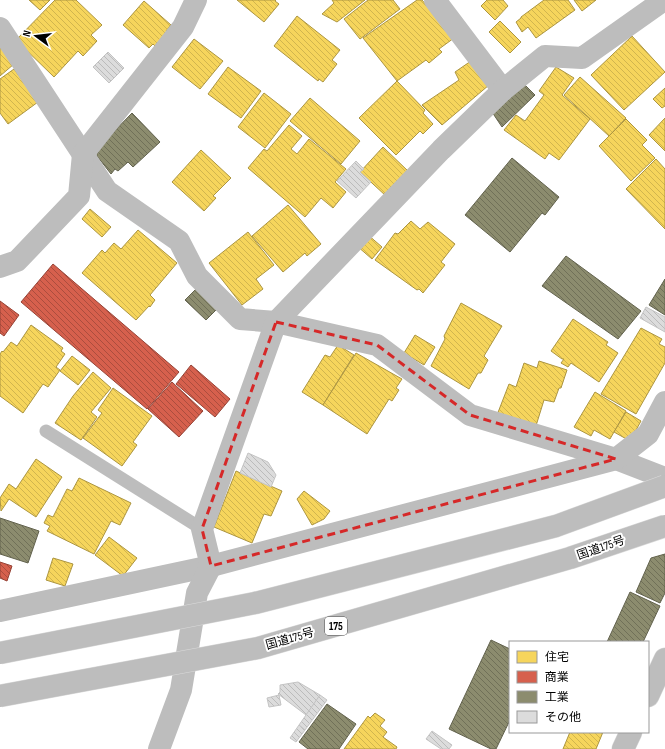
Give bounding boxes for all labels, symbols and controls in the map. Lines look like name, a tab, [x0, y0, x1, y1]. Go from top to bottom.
north arrow	[16, 16, 56, 56]
text: N	[20, 29, 34, 38]
street label: 国道175号	[575, 533, 627, 563]
road number: 175	[325, 617, 347, 635]
street label: 国道175号	[264, 625, 316, 653]
legend	[509, 641, 649, 733]
text: 住宅	[545, 650, 569, 665]
text: 商業	[545, 670, 569, 685]
text: 工業	[545, 690, 569, 705]
text: その他	[545, 710, 581, 725]

